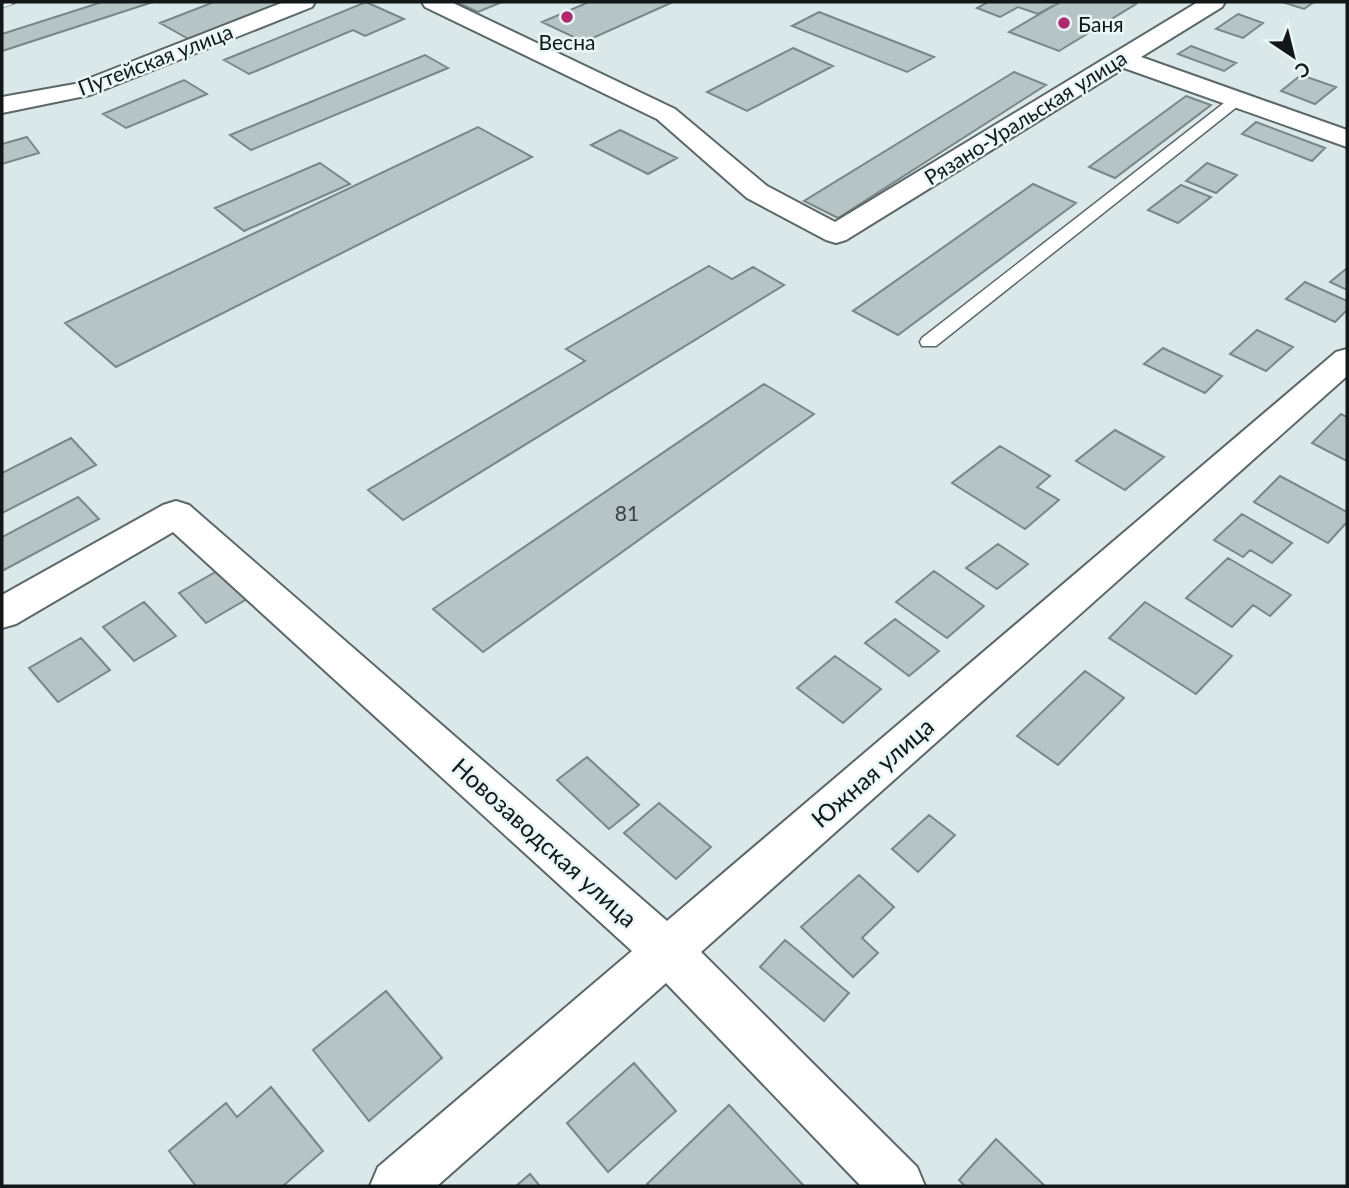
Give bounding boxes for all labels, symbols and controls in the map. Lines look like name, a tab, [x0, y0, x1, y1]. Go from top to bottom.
marker: Весна	[559, 9, 575, 25]
place label: Баня	[1078, 11, 1124, 36]
marker: Баня	[1056, 15, 1072, 31]
street label: Путейская улица	[74, 18, 236, 100]
north arrow	[1258, 21, 1328, 91]
place label: Весна	[539, 29, 595, 54]
street label: Рязано-Уральская улица	[919, 45, 1131, 189]
text: С	[1291, 57, 1315, 84]
house number: 81	[615, 500, 639, 525]
street label: Южная улица	[805, 711, 939, 833]
street label: Новозаводская улица	[447, 751, 643, 933]

